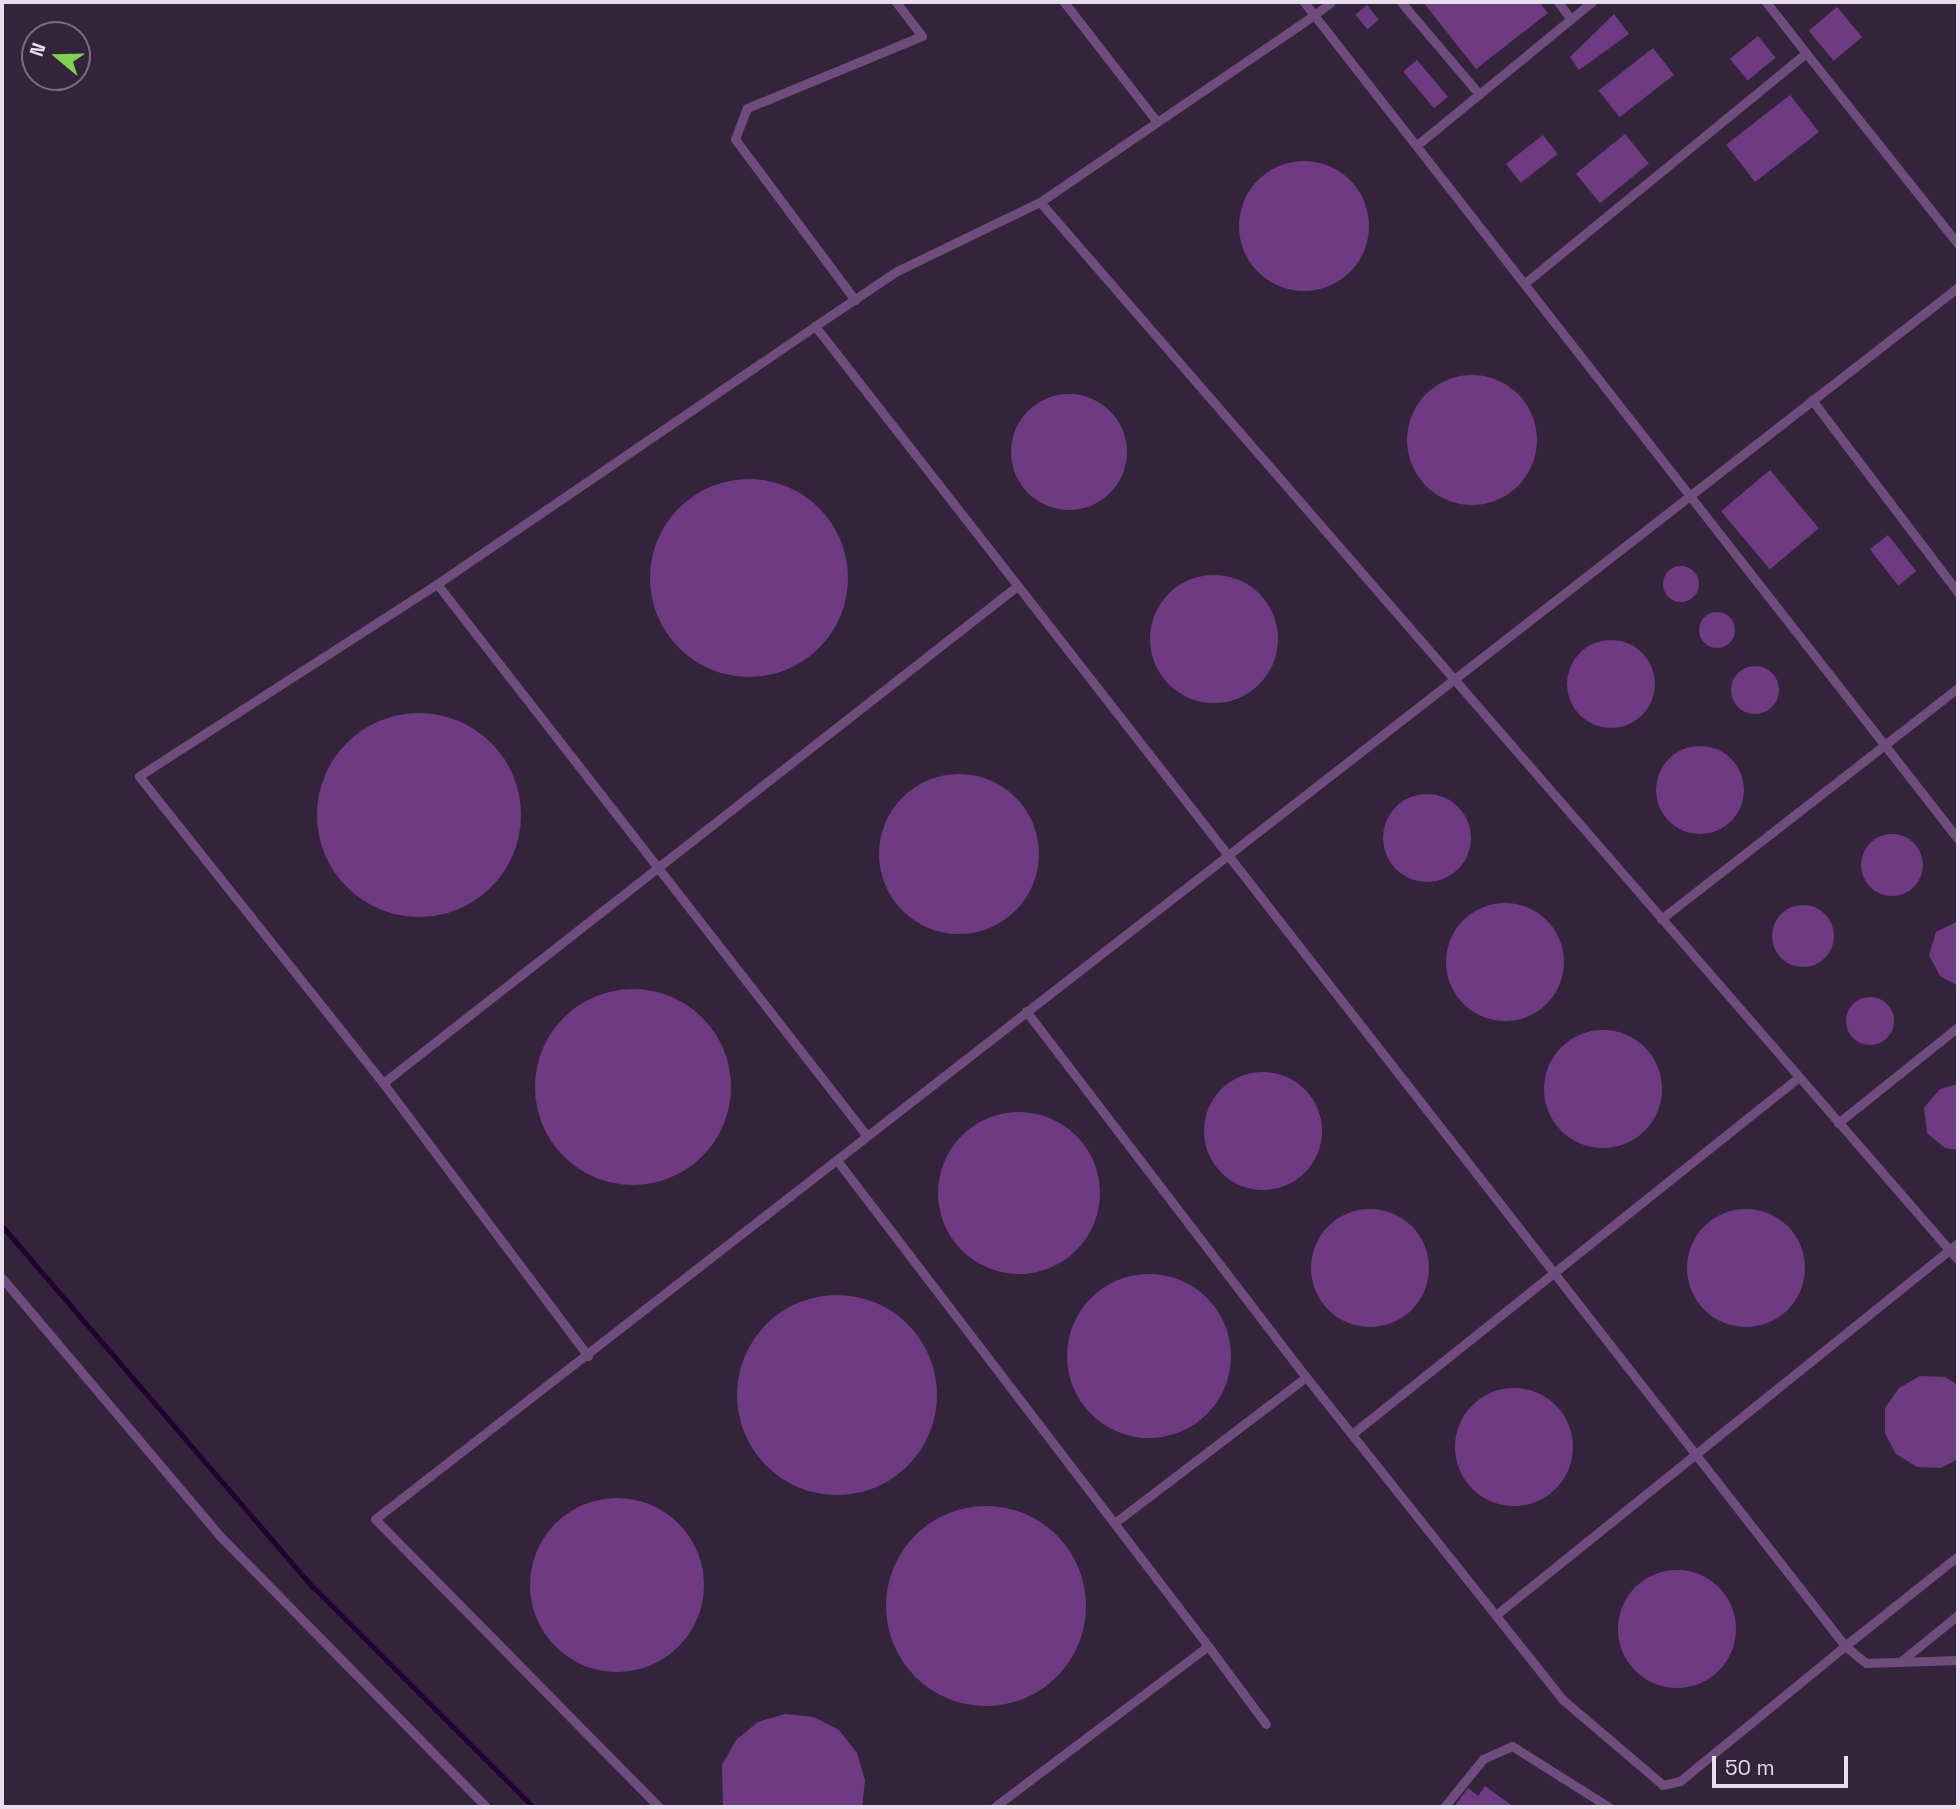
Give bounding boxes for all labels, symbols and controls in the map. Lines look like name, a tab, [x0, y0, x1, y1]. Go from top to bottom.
north arrow	[21, 21, 91, 91]
text: N	[24, 40, 51, 60]
scale bar	[1715, 1742, 1852, 1786]
text: 50 m	[1725, 1754, 1775, 1781]

